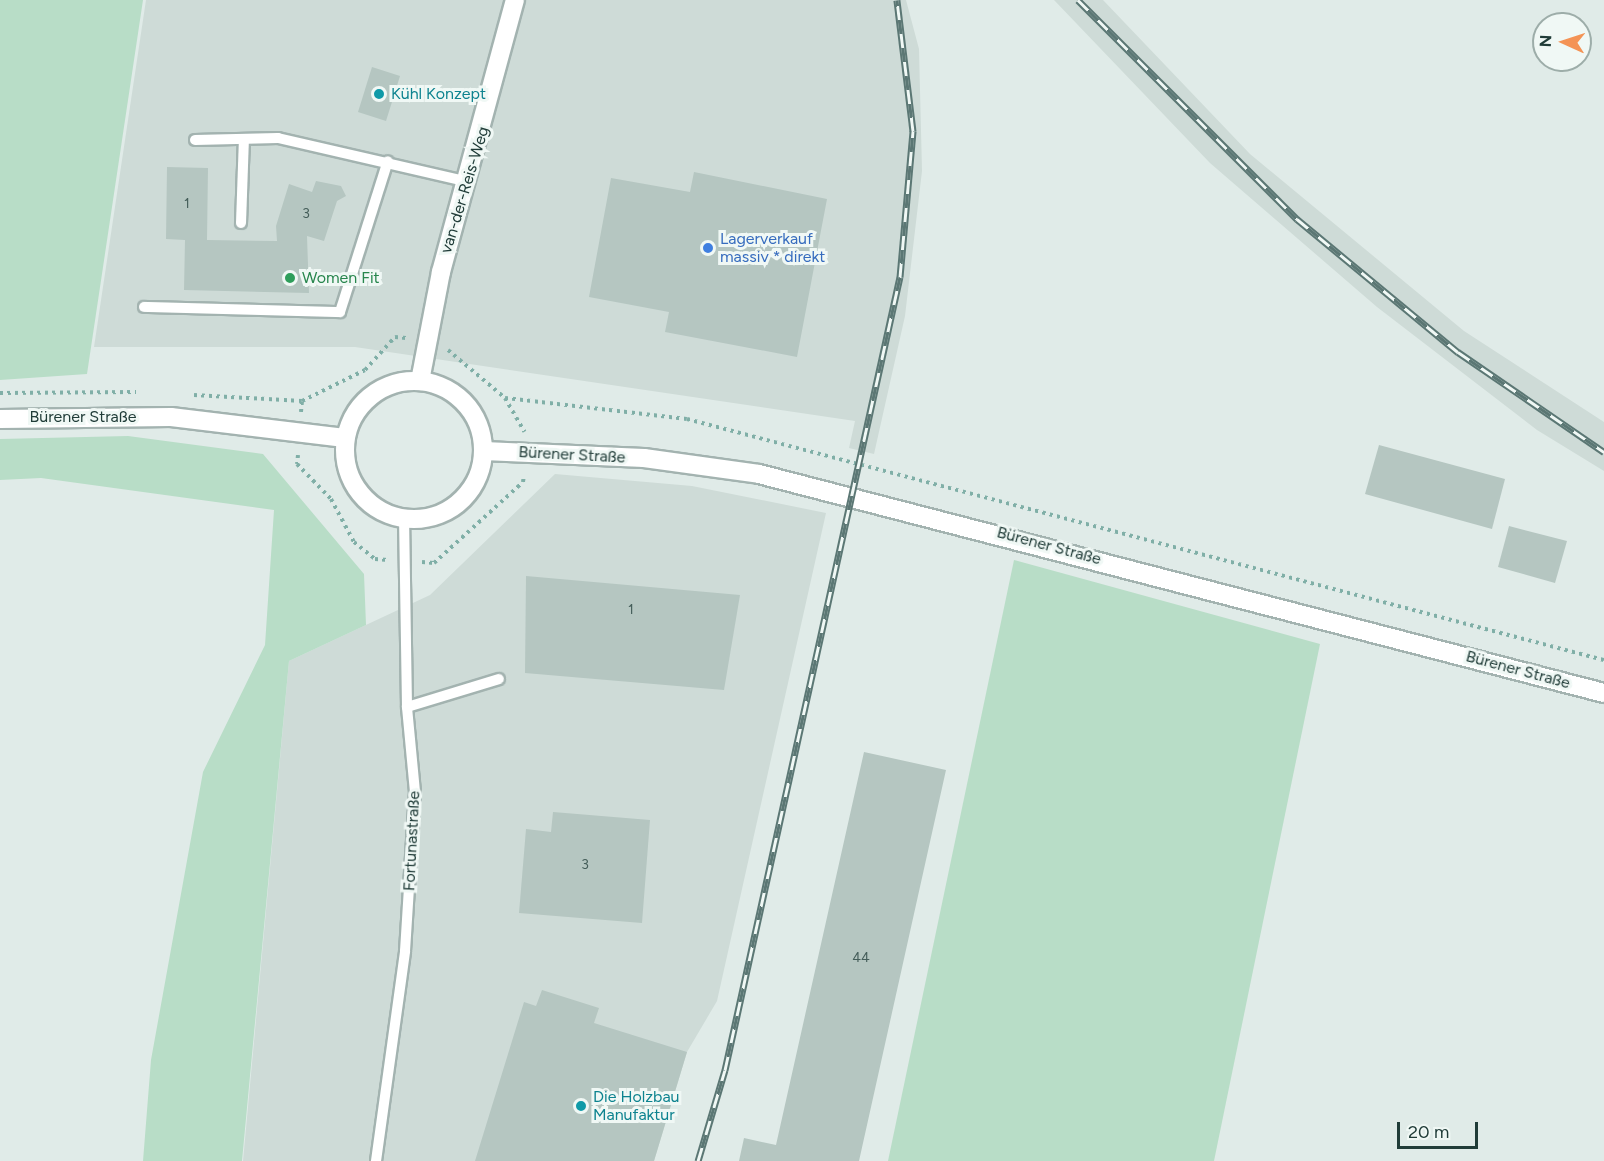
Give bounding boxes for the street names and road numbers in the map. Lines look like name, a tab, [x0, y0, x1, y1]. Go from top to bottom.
street label: van-der-Reis-Weg	[437, 124, 493, 256]
street label: Bürener Straße	[29, 407, 137, 427]
street label: Bürener Straße	[518, 443, 626, 467]
street label: Bürener Straße	[995, 523, 1103, 569]
street label: Bürener Straße	[1464, 647, 1572, 693]
street label: Fortunastraße	[400, 790, 424, 892]

